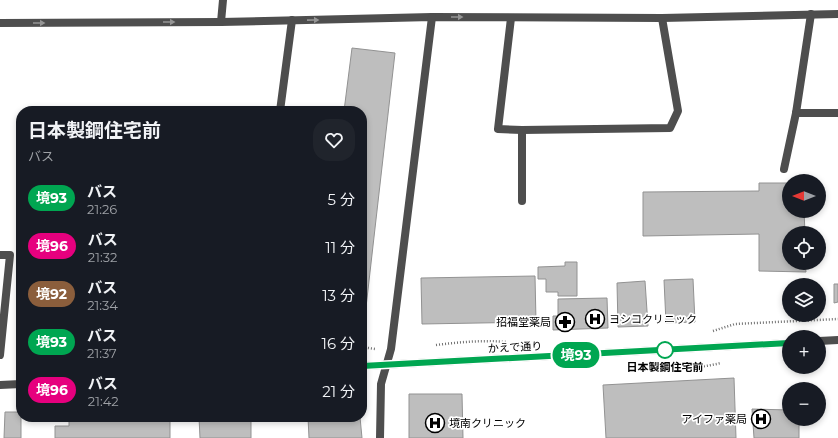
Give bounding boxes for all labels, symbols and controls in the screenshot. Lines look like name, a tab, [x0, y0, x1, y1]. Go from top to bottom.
one-way arrow	[451, 14, 464, 20]
one-way arrow	[307, 17, 320, 23]
one-way arrow	[163, 19, 176, 25]
one-way arrow	[33, 20, 46, 26]
text: 日本製鋼住宅前	[28, 119, 161, 142]
button: heart	[313, 119, 355, 161]
text: バス	[28, 148, 54, 164]
north arrow	[782, 174, 826, 218]
map controls	[782, 174, 826, 426]
text: バス	[87, 182, 117, 201]
text: 境93	[36, 189, 67, 207]
text: 5 分	[328, 190, 355, 209]
text: 21:26	[87, 201, 117, 217]
button: locate	[782, 226, 826, 270]
text: バス	[88, 230, 118, 249]
text: 境96	[36, 237, 68, 255]
text: 11 分	[325, 238, 355, 257]
text: 21:32	[88, 249, 117, 265]
text: バス	[87, 278, 117, 297]
button: layers	[782, 278, 826, 322]
text: 境92	[36, 285, 67, 303]
text: 13 分	[322, 286, 355, 305]
text: 21:34	[87, 297, 118, 313]
hospital icon: ヨシコクリニック	[584, 308, 606, 330]
pharmacy icon: 招福堂薬局	[554, 311, 576, 333]
place label: ヨシコクリニック	[609, 312, 697, 326]
place label: 招福堂薬局	[496, 315, 551, 329]
text: バス	[87, 326, 117, 345]
button: +	[782, 330, 826, 374]
text: 境93	[36, 333, 67, 351]
text: 16 分	[322, 334, 355, 353]
street label: かえで通り	[487, 339, 543, 355]
marker: 日本製鋼住宅前	[656, 341, 674, 359]
line badge: 境93	[553, 342, 599, 368]
text: 21:37	[87, 345, 117, 361]
text: 境93	[560, 346, 592, 364]
place label: 日本製鋼住宅前	[627, 360, 704, 374]
text: バス	[88, 374, 118, 393]
text: 境96	[36, 381, 68, 399]
text: 21 分	[322, 382, 355, 401]
button: −	[782, 382, 826, 426]
text: 21:42	[88, 393, 119, 409]
hospital icon: アイファ薬局	[750, 408, 772, 430]
hospital icon: 境南クリニック	[424, 412, 446, 434]
place label: アイファ薬局	[682, 412, 747, 426]
place label: 境南クリニック	[449, 416, 526, 430]

